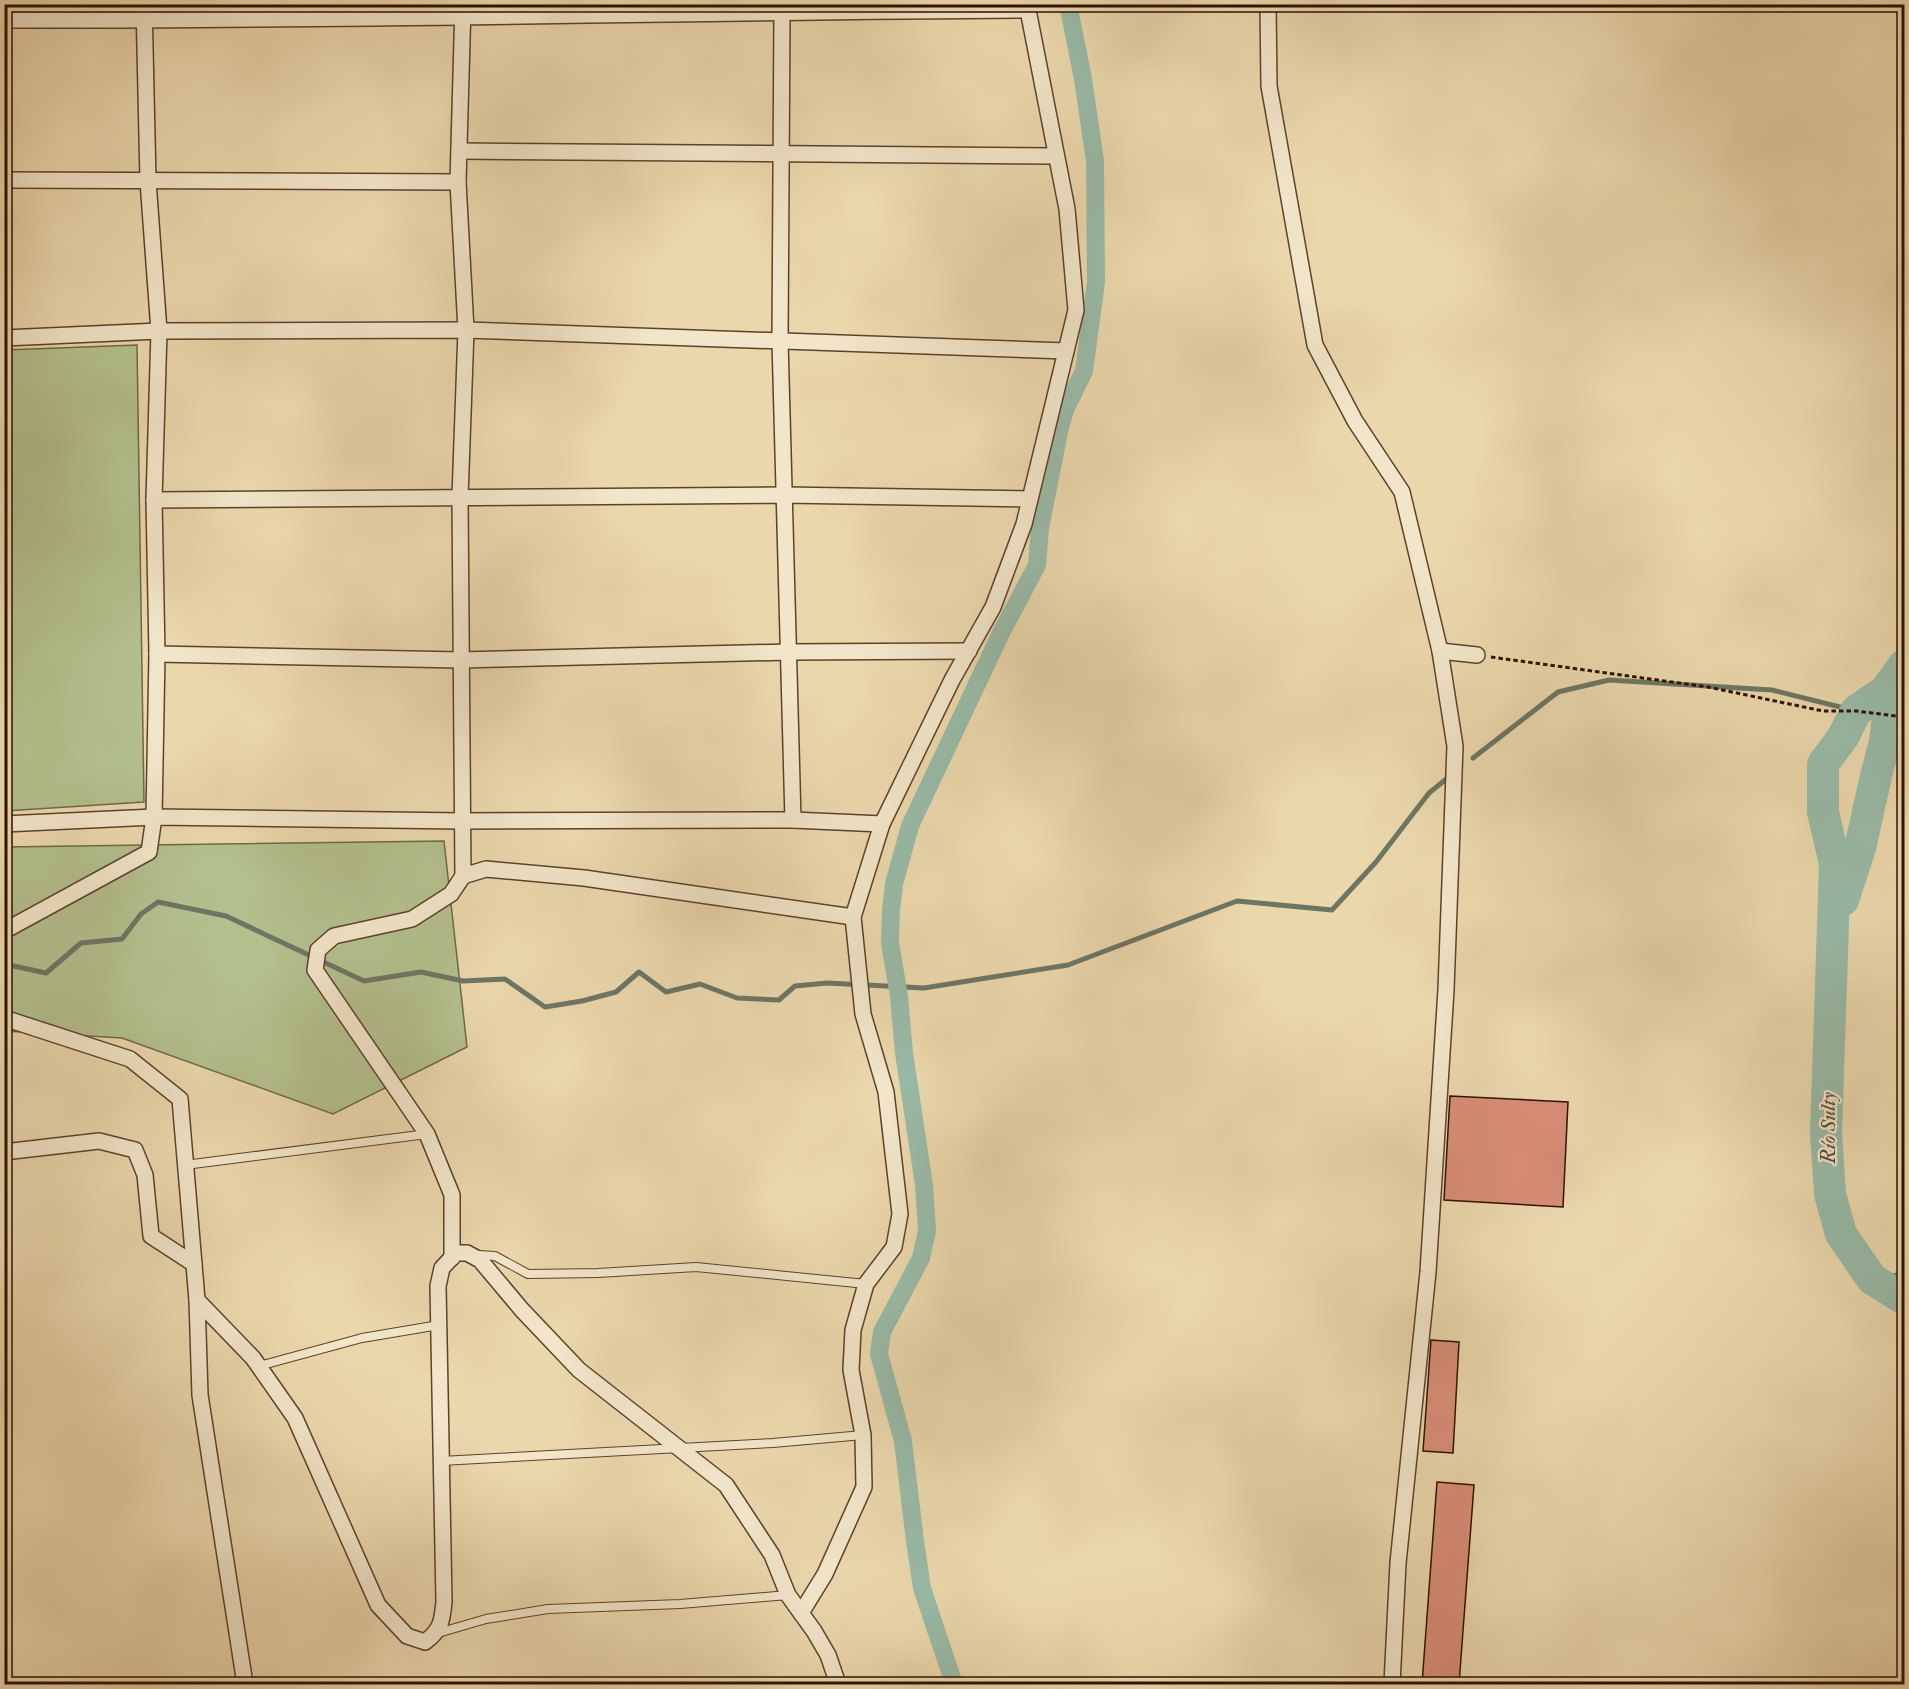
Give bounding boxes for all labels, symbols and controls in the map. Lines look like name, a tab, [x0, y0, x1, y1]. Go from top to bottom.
water label: Río Sulty	[1815, 1091, 1842, 1165]

